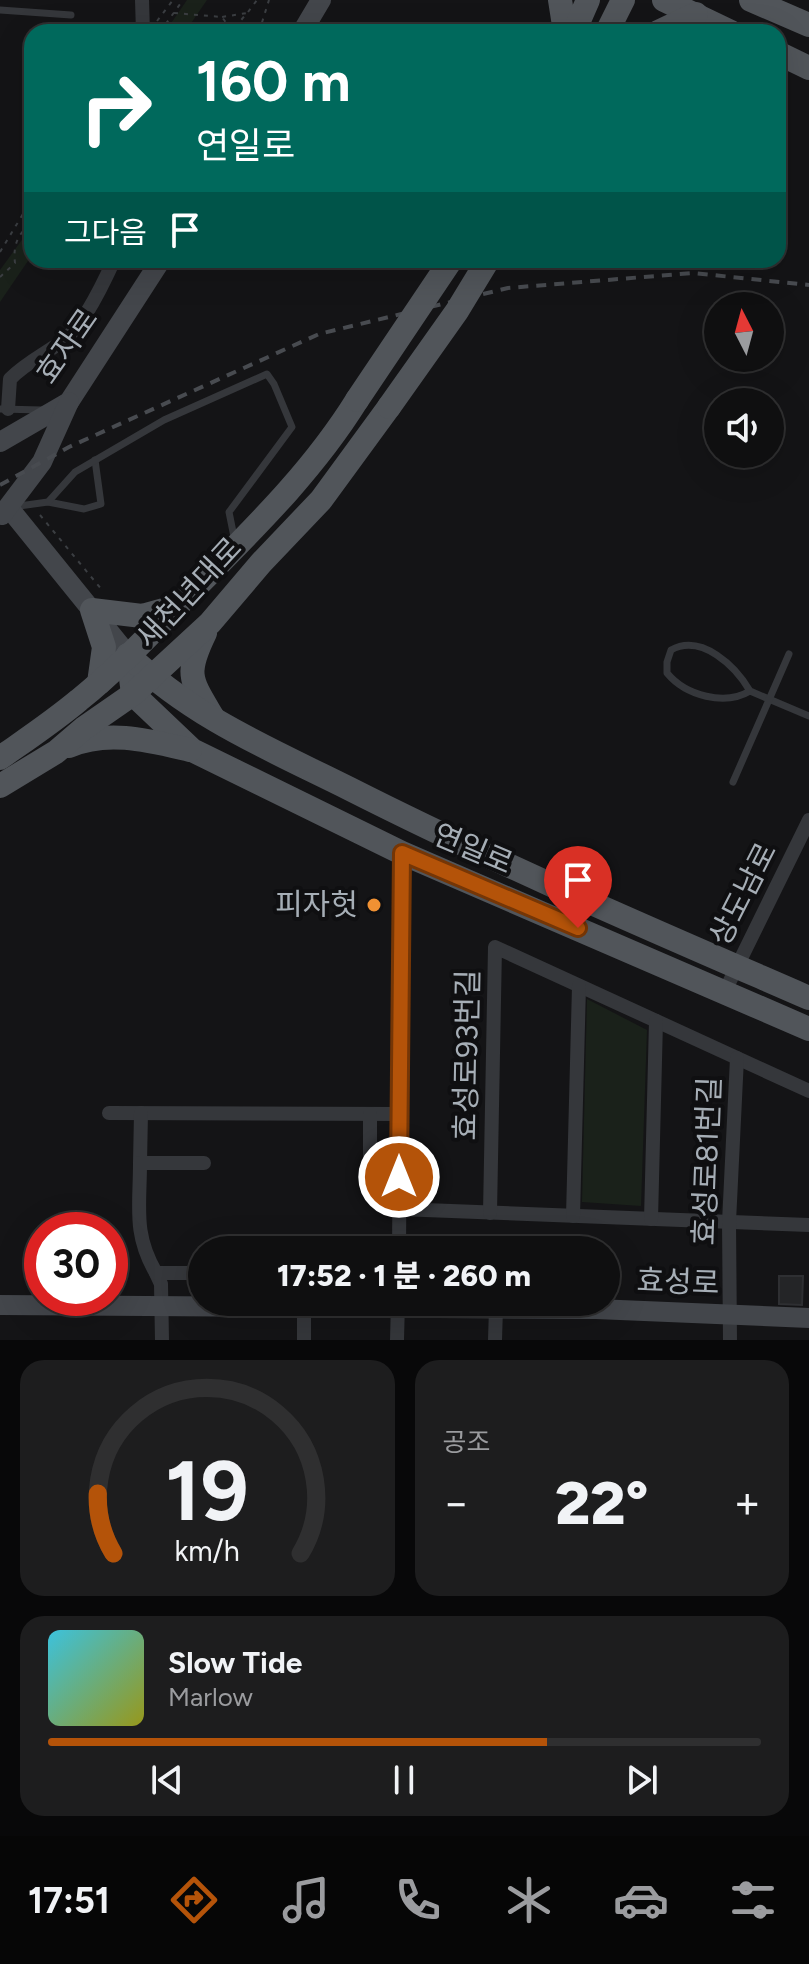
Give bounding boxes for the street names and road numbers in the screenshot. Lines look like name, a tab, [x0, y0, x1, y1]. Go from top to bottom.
street label: 효자로	[28, 301, 105, 390]
street label: 새천년대로	[128, 530, 249, 656]
street label: 연일로	[428, 815, 519, 882]
street label: 상도남로	[701, 836, 784, 951]
street label: 효성로93번길	[447, 969, 486, 1141]
street label: 효성로81번길	[685, 1076, 728, 1246]
street label: 효성로	[636, 1262, 720, 1301]

